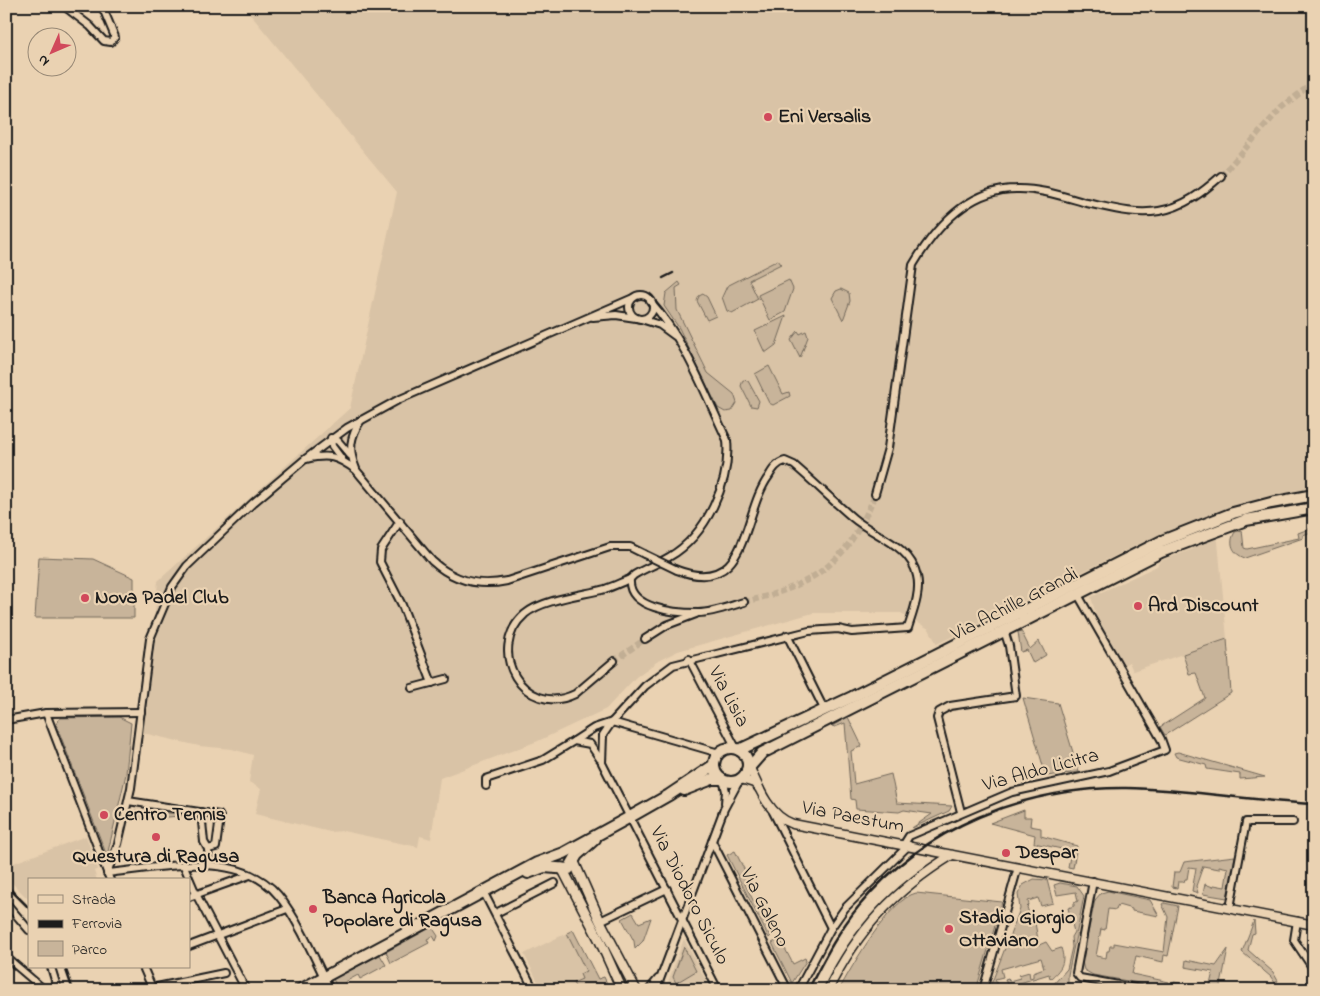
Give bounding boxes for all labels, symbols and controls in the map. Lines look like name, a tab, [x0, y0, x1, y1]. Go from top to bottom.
north arrow	[28, 28, 78, 78]
text: N	[33, 49, 55, 71]
place label: Eni Versalis	[778, 103, 871, 132]
marker: Eni Versalis	[762, 111, 774, 123]
street label: Via Achille Grandi	[946, 561, 1084, 650]
place label: Nova Padel Club	[95, 584, 229, 613]
marker: Nova Padel Club	[79, 592, 91, 604]
place label: Ard Discount	[1148, 592, 1259, 621]
marker: Ard Discount	[1132, 600, 1144, 612]
street label: Via Lisia	[699, 660, 756, 733]
street label: Via Aldo Licitra	[979, 742, 1102, 801]
street label: Via Paestum	[798, 794, 907, 842]
place label: Centro Tennis	[114, 801, 226, 830]
marker: Centro Tennis	[98, 809, 110, 821]
street label: Via Diodoro Siculo	[641, 821, 736, 970]
marker: Questura di Ragusa	[150, 831, 162, 843]
place label: Despar	[1015, 839, 1079, 868]
place label: Questura di Ragusa	[73, 843, 239, 873]
marker: Despar	[1000, 847, 1012, 859]
street label: Via Galeno	[731, 862, 796, 953]
legend	[28, 878, 190, 968]
place label: Banca Agricola Popolare di Ragusa	[322, 884, 482, 937]
text: Strada	[72, 889, 116, 911]
marker: Banca Agricola Popolare di Ragusa	[307, 903, 319, 915]
place label: Stadio Giorgio Ottaviano	[959, 904, 1075, 956]
text: Ferrovia	[71, 913, 122, 935]
marker: Stadio Giorgio Ottaviano	[943, 923, 955, 935]
text: Parco	[72, 939, 107, 961]

